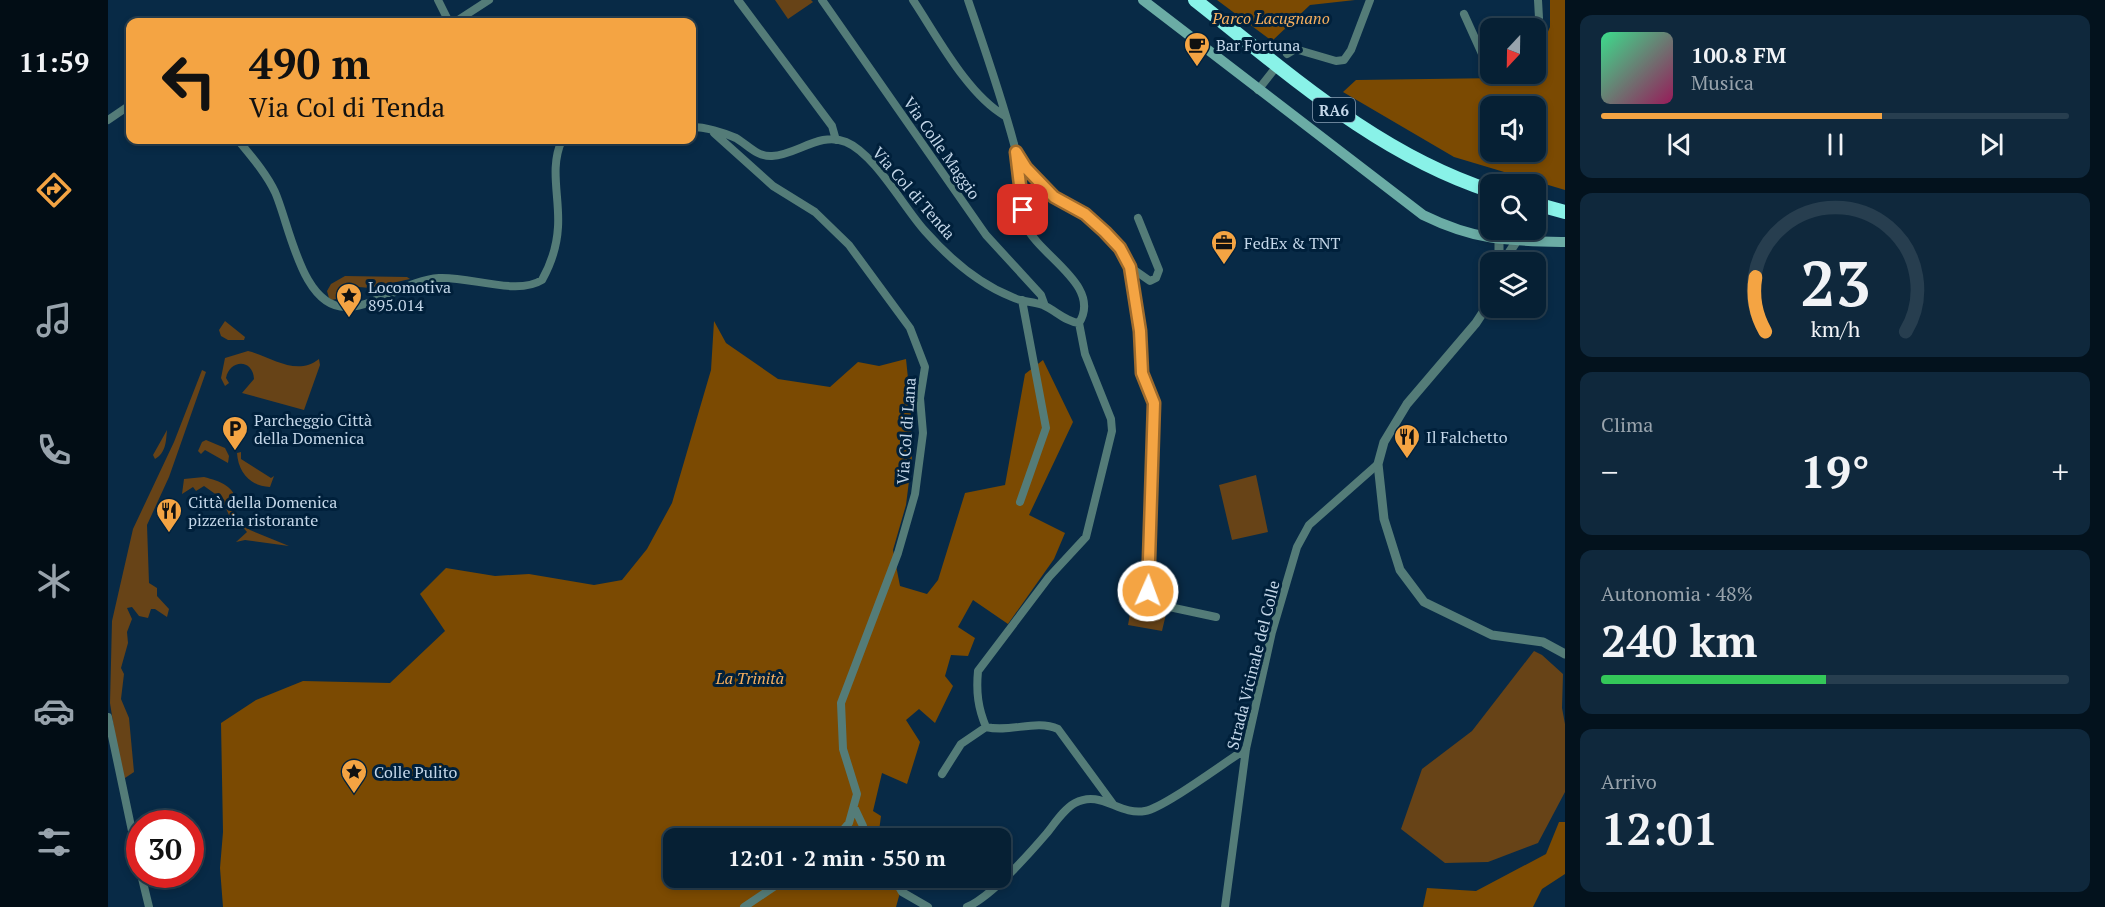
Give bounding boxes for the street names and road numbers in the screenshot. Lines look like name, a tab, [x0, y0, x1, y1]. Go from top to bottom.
street label: Via Colle Maggio	[898, 92, 986, 204]
road number: RA6	[1313, 98, 1355, 122]
street label: Via Col di Tenda	[868, 142, 960, 244]
street label: Via Col di Lana	[891, 377, 921, 485]
street label: Strada Vicinale del Colle	[1221, 578, 1285, 752]

